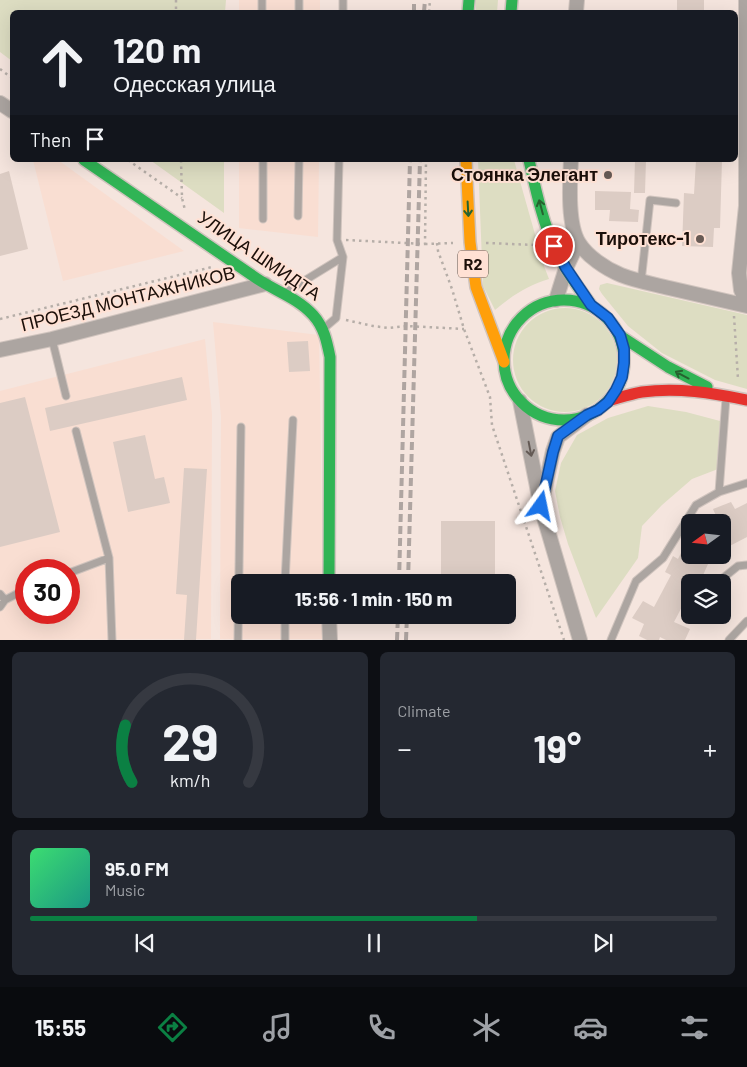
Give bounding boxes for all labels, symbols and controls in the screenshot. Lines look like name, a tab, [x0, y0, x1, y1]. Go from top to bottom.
text: 120 m	[113, 28, 201, 70]
icon: ahead	[30, 30, 95, 95]
text: Одесская улица	[113, 70, 276, 96]
icon: arrive	[81, 125, 109, 153]
text: Then	[30, 128, 71, 151]
place label: Стоянка Элегант	[451, 163, 598, 185]
marker: Стоянка Элегант	[602, 169, 614, 181]
one-way arrow	[536, 199, 545, 215]
one-way arrow	[464, 200, 473, 216]
street label: УЛИЦА ШМИДТА	[194, 206, 325, 304]
pin	[533, 225, 575, 267]
place label: Тиротекс-1	[596, 227, 690, 249]
icon: arrive	[540, 232, 568, 260]
marker: Тиротекс-1	[694, 233, 706, 245]
road number: R2	[458, 250, 488, 278]
street label: ПРОЕЗД МОНТАЖНИКОВ	[18, 261, 237, 335]
one-way arrow	[674, 370, 689, 380]
one-way arrow	[525, 440, 535, 456]
position arrow	[514, 479, 566, 531]
north arrow	[681, 514, 731, 564]
map controls	[681, 514, 731, 624]
speed limit sign: 30	[15, 559, 80, 624]
button: layers	[681, 574, 731, 624]
text: 15:56 · 1 min · 150 m	[295, 587, 452, 610]
text: Climate	[398, 701, 450, 720]
text: 29	[161, 709, 218, 771]
text: 19°	[533, 725, 581, 771]
text: −	[398, 731, 412, 765]
text: +	[703, 731, 717, 765]
text: km/h	[170, 769, 210, 791]
text: 95.0 FM	[105, 857, 169, 880]
text: Music	[105, 880, 145, 899]
icon: previous	[131, 929, 159, 957]
icon: pause	[360, 929, 388, 957]
icon: next	[589, 929, 617, 957]
icon: directions	[155, 1010, 190, 1045]
icon: music	[260, 1010, 295, 1045]
icon: phone	[364, 1010, 399, 1045]
icon: climate	[469, 1010, 504, 1045]
icon: car	[573, 1010, 608, 1045]
icon: filters	[677, 1010, 712, 1045]
text: 15:55	[35, 1014, 86, 1040]

